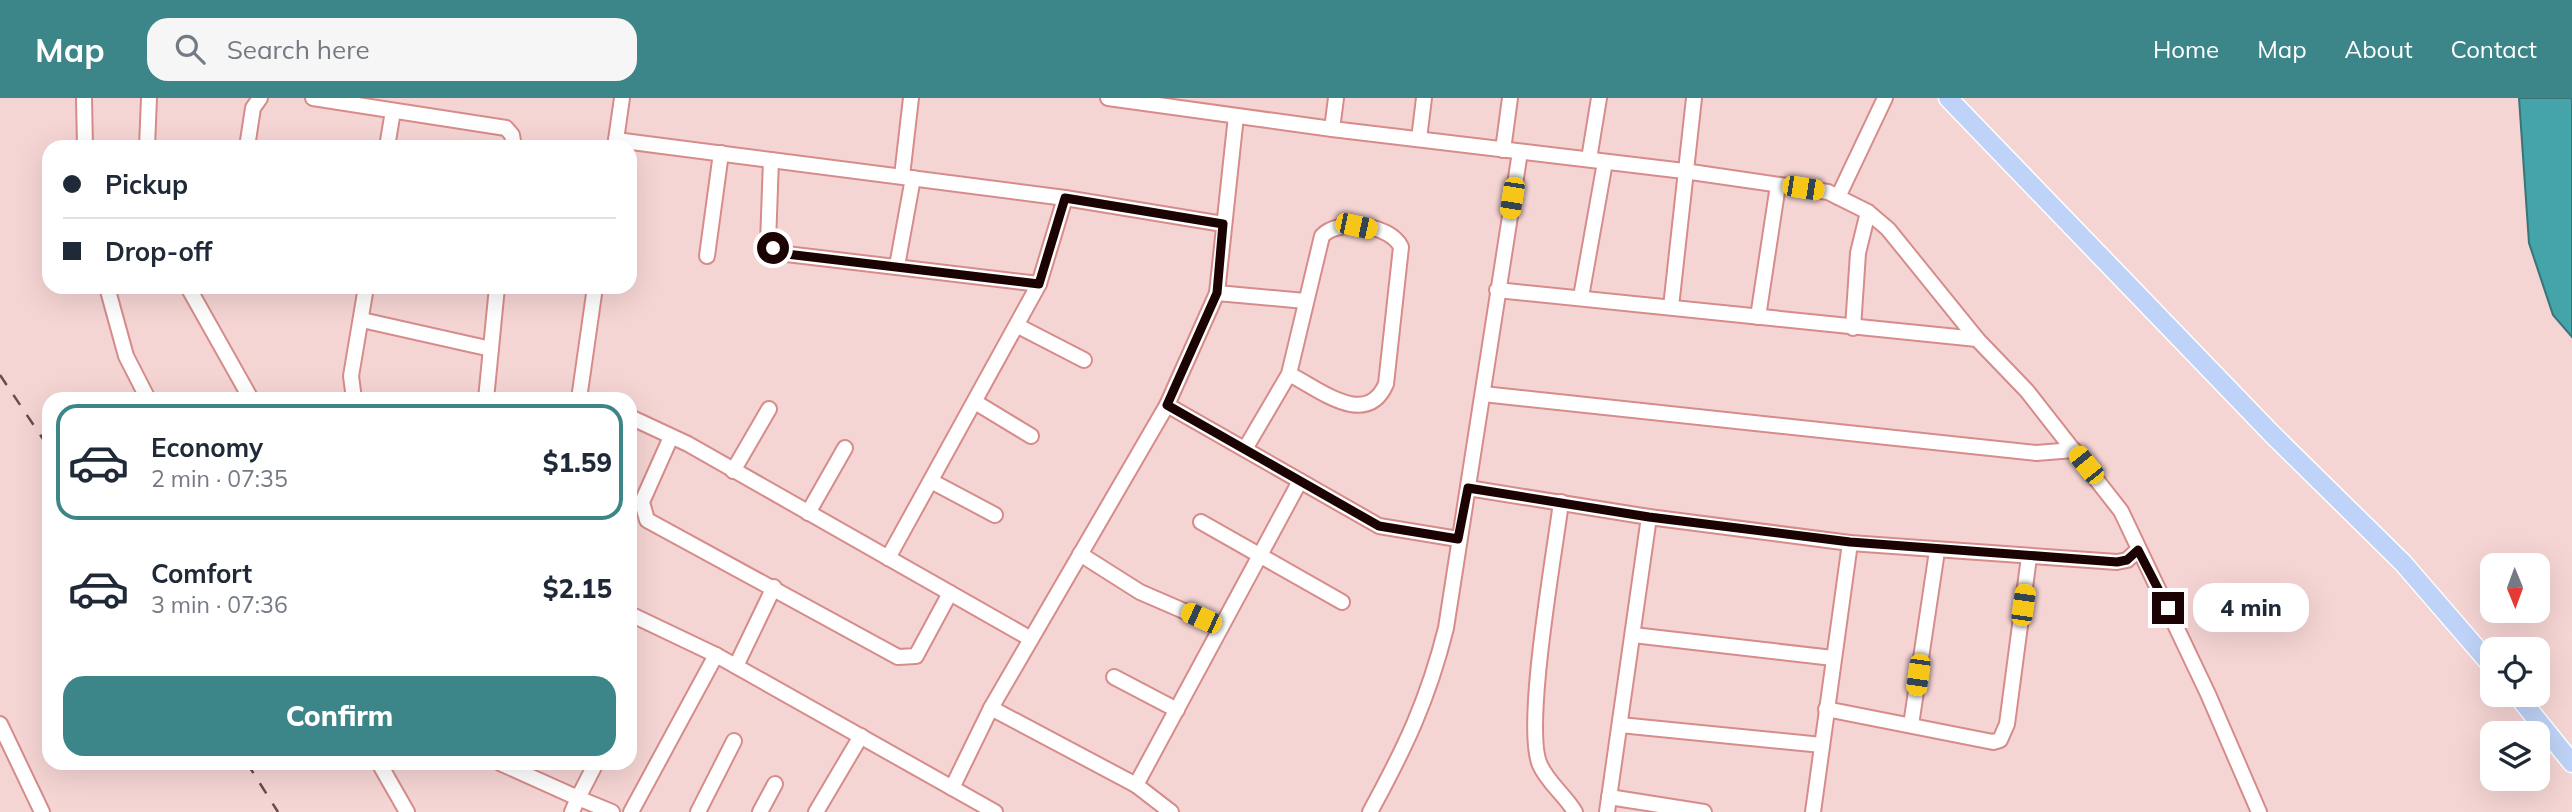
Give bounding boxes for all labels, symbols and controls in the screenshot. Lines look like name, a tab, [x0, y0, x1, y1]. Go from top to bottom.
search box	[147, 18, 637, 81]
text: Map	[35, 29, 105, 70]
icon: search	[171, 30, 209, 68]
text: Search here	[227, 33, 370, 66]
text: Home	[2153, 34, 2219, 64]
text: Map	[2257, 34, 2307, 64]
text: About	[2345, 34, 2413, 64]
text: Contact	[2451, 34, 2537, 64]
text: Pickup	[105, 168, 188, 201]
car	[1781, 174, 1826, 202]
car	[1499, 176, 1526, 220]
car	[1334, 211, 1379, 241]
route start	[757, 232, 789, 264]
text: Drop-off	[105, 235, 212, 268]
icon: car	[67, 431, 130, 494]
text: Economy	[151, 431, 263, 464]
car	[2065, 442, 2108, 488]
text: $1.59	[543, 446, 612, 479]
text: 2 min · 07:35	[151, 464, 288, 493]
north arrow	[2480, 553, 2550, 623]
map controls	[2480, 553, 2550, 791]
icon: car	[67, 557, 130, 620]
text: Comfort	[151, 557, 252, 590]
text: $2.15	[543, 572, 612, 605]
car	[2010, 583, 2037, 627]
callout: 4 min	[2192, 584, 2308, 632]
text: 3 min · 07:36	[151, 590, 288, 619]
route end	[2152, 592, 2184, 624]
text: 4 min	[2220, 593, 2282, 622]
car	[1178, 600, 1225, 636]
button: locate	[2480, 637, 2550, 707]
car	[1905, 653, 1932, 697]
button: Confirm	[63, 676, 616, 756]
button: layers	[2480, 721, 2550, 791]

